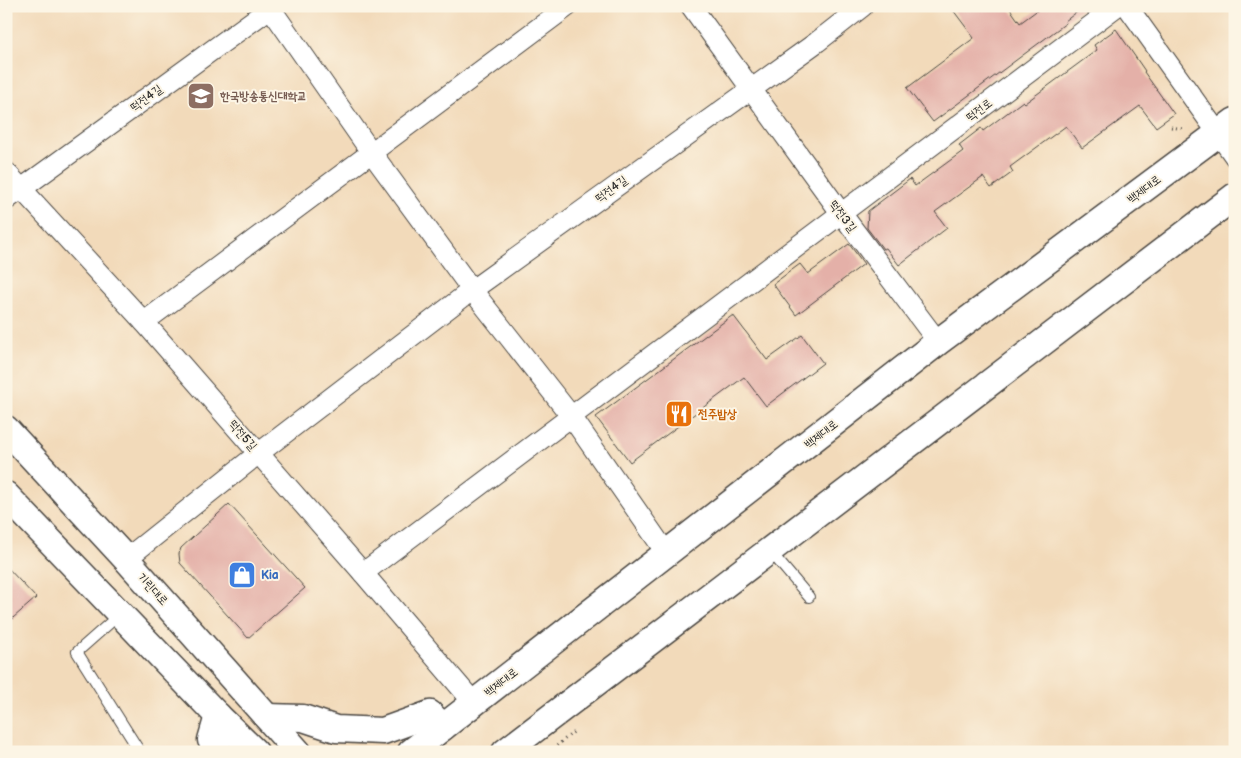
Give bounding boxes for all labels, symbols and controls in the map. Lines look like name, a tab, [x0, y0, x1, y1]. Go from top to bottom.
street label: 떡전4길	[127, 81, 166, 115]
school or university icon: 한국방송통신대학교	[186, 81, 216, 111]
place label: 한국방송통신대학교	[219, 89, 307, 104]
street label: 떡전로	[963, 96, 995, 125]
street label: 떡전4길	[592, 172, 631, 206]
street label: 백제대로	[1124, 172, 1164, 207]
street label: 떡전3길	[826, 197, 860, 236]
restaurant icon: 전주밥상	[664, 399, 694, 429]
place label: 전주밥상	[698, 407, 737, 422]
street label: 떡전5길	[225, 417, 260, 454]
street label: 백제대로	[801, 417, 841, 452]
shop icon: Kia	[227, 560, 257, 590]
place label: Kia	[261, 568, 279, 583]
street label: 기린대로	[134, 570, 171, 609]
street label: 백제대로	[481, 665, 521, 700]

